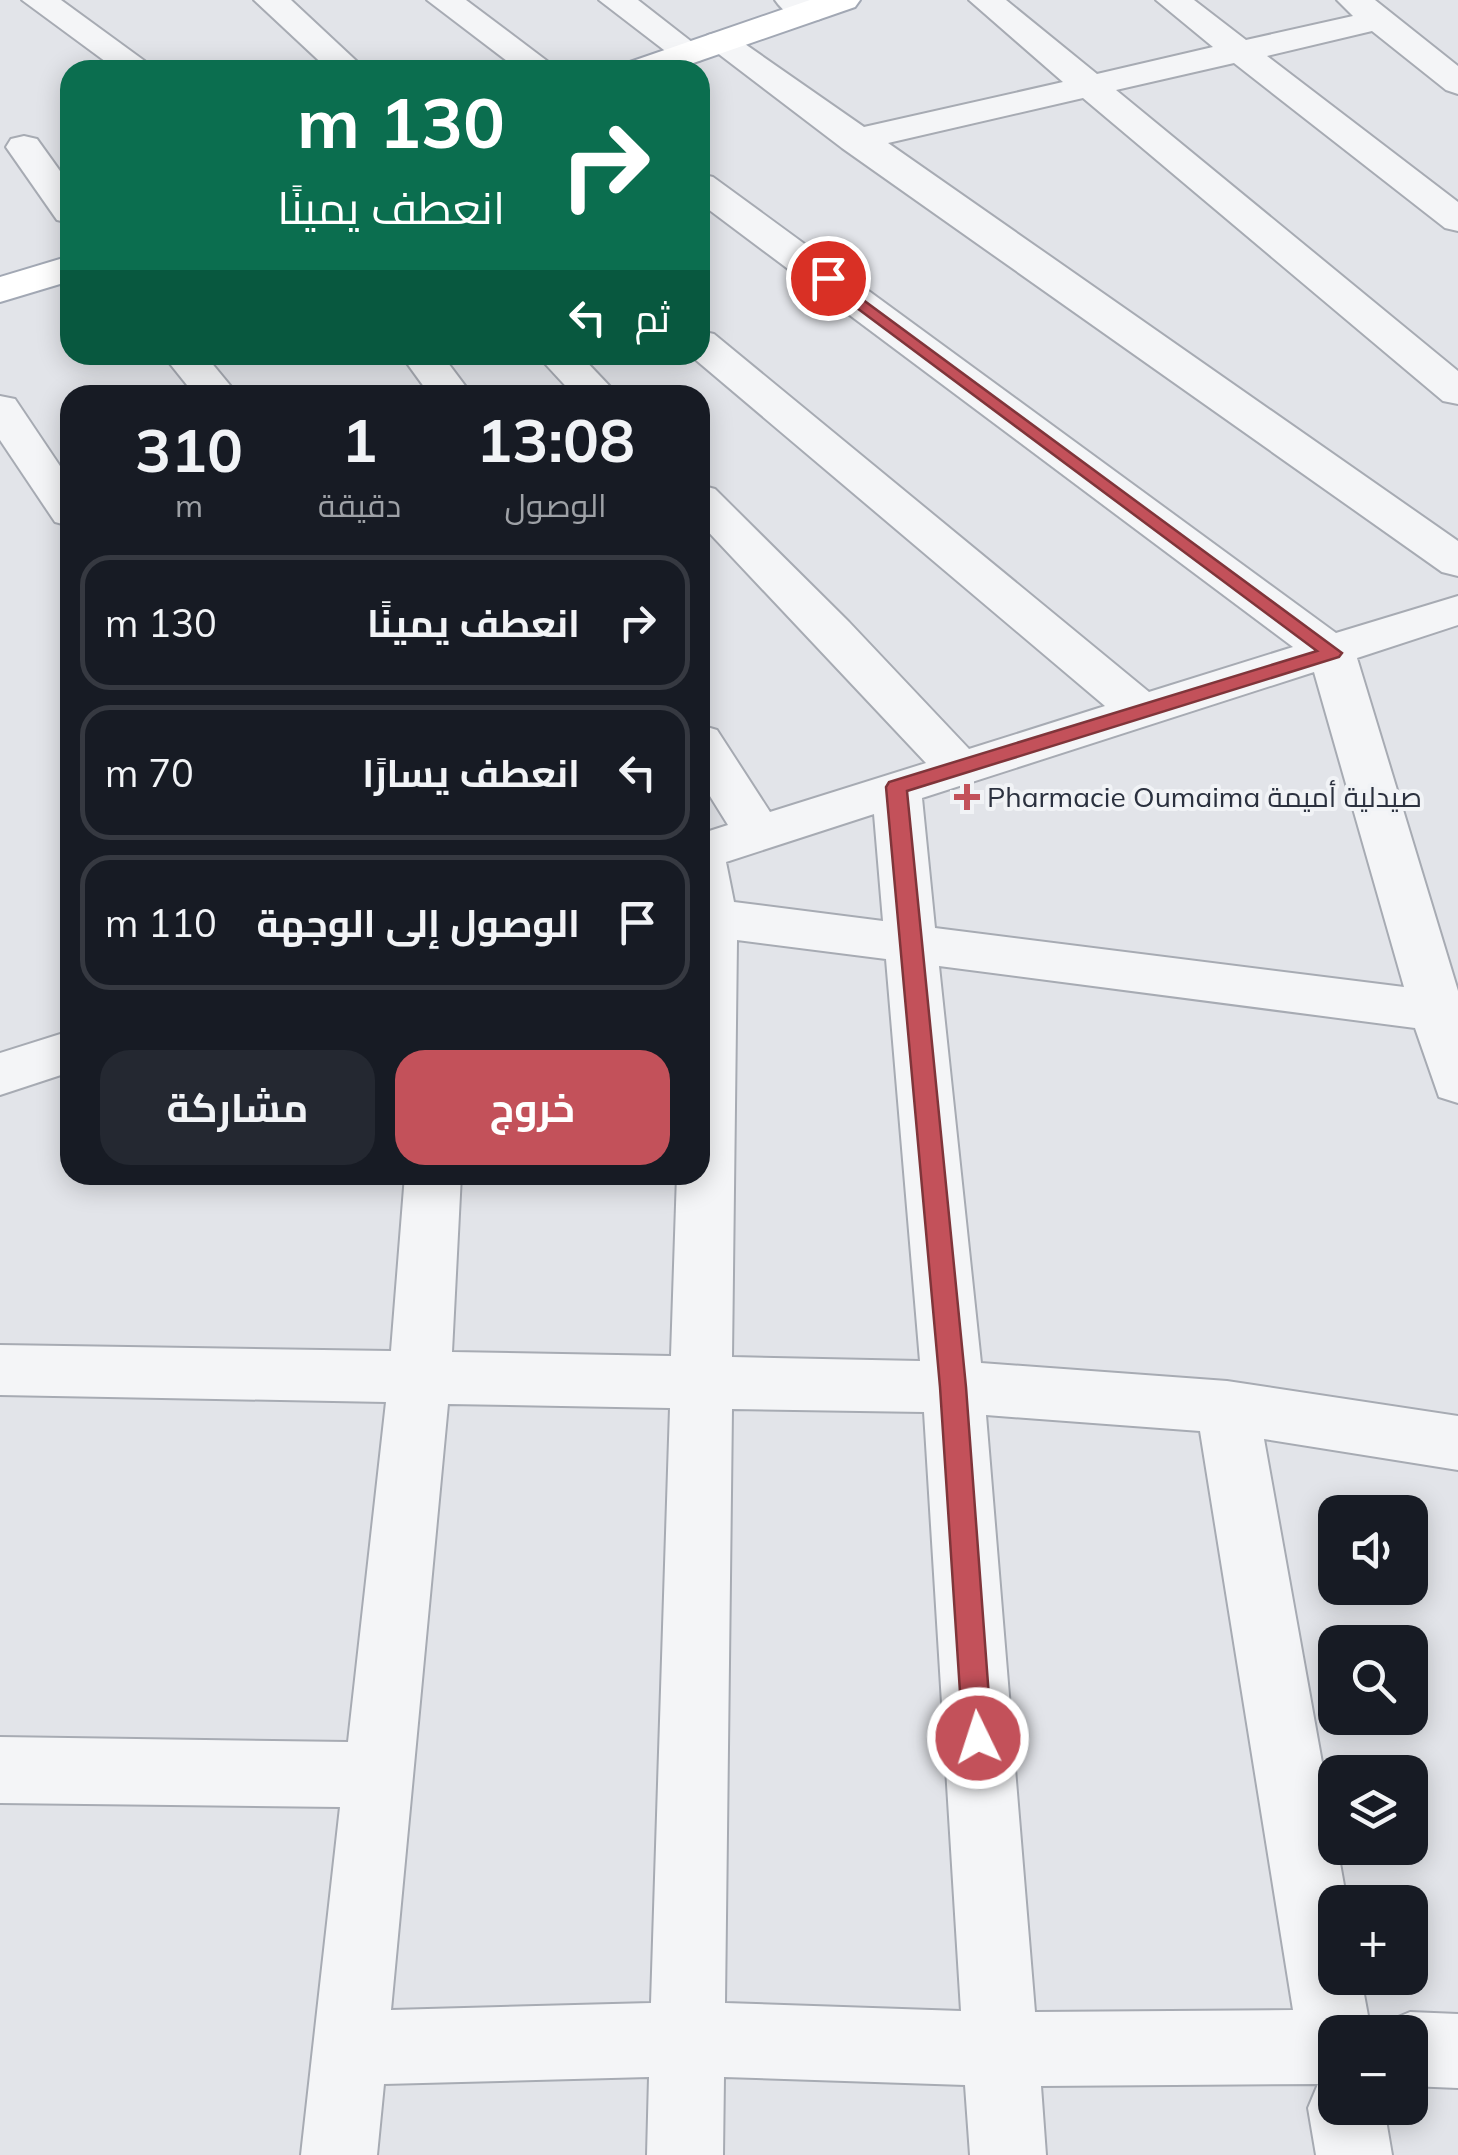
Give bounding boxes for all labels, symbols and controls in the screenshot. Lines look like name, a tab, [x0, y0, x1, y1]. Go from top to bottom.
text: 130 m	[297, 78, 505, 166]
icon: right	[540, 100, 670, 230]
text: انعطف يمينًا	[277, 179, 505, 235]
pin	[786, 236, 871, 321]
icon: arrive	[801, 251, 856, 306]
icon: left	[560, 290, 615, 345]
text: ثم	[635, 294, 670, 342]
text: 1	[342, 402, 378, 477]
text: 13:08	[476, 402, 635, 477]
text: 310	[135, 412, 243, 487]
text: m	[175, 485, 203, 525]
text: دقيقة	[318, 485, 401, 525]
text: الوصول	[505, 485, 607, 525]
icon: right	[610, 595, 665, 650]
text: 130 m	[105, 599, 217, 647]
text: انعطف يمينًا	[367, 599, 580, 647]
icon: left	[610, 745, 665, 800]
text: 70 m	[105, 749, 194, 797]
text: انعطف يسارًا	[362, 749, 580, 797]
place label: Pharmacie Oumaima صيدلية أميمة	[987, 779, 1422, 814]
marker: Pharmacie Oumaima صيدلية أميمة	[956, 786, 978, 808]
icon: arrive	[610, 895, 665, 950]
text: 110 m	[105, 899, 217, 947]
text: الوصول إلى الوجهة	[256, 899, 580, 947]
button: مشاركة	[100, 1050, 375, 1165]
button: خروج	[395, 1050, 670, 1165]
map controls	[1318, 1495, 1428, 2125]
button: sound	[1318, 1495, 1428, 1605]
button: search	[1318, 1625, 1428, 1735]
position arrow	[926, 1686, 1030, 1790]
button: layers	[1318, 1755, 1428, 1865]
button: +	[1318, 1885, 1428, 1995]
button: −	[1318, 2015, 1428, 2125]

